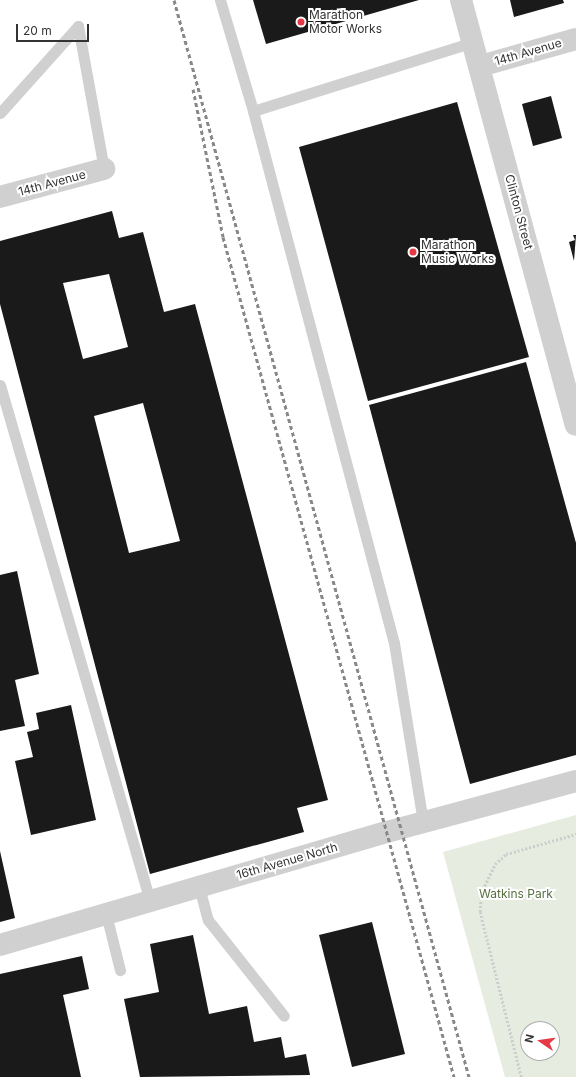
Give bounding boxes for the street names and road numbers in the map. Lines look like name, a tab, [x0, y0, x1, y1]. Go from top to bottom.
street label: 14th Avenue	[493, 36, 563, 68]
street label: 14th Avenue	[17, 167, 87, 199]
street label: Clinton Street	[502, 173, 536, 251]
street label: 16th Avenue North	[235, 840, 339, 882]

